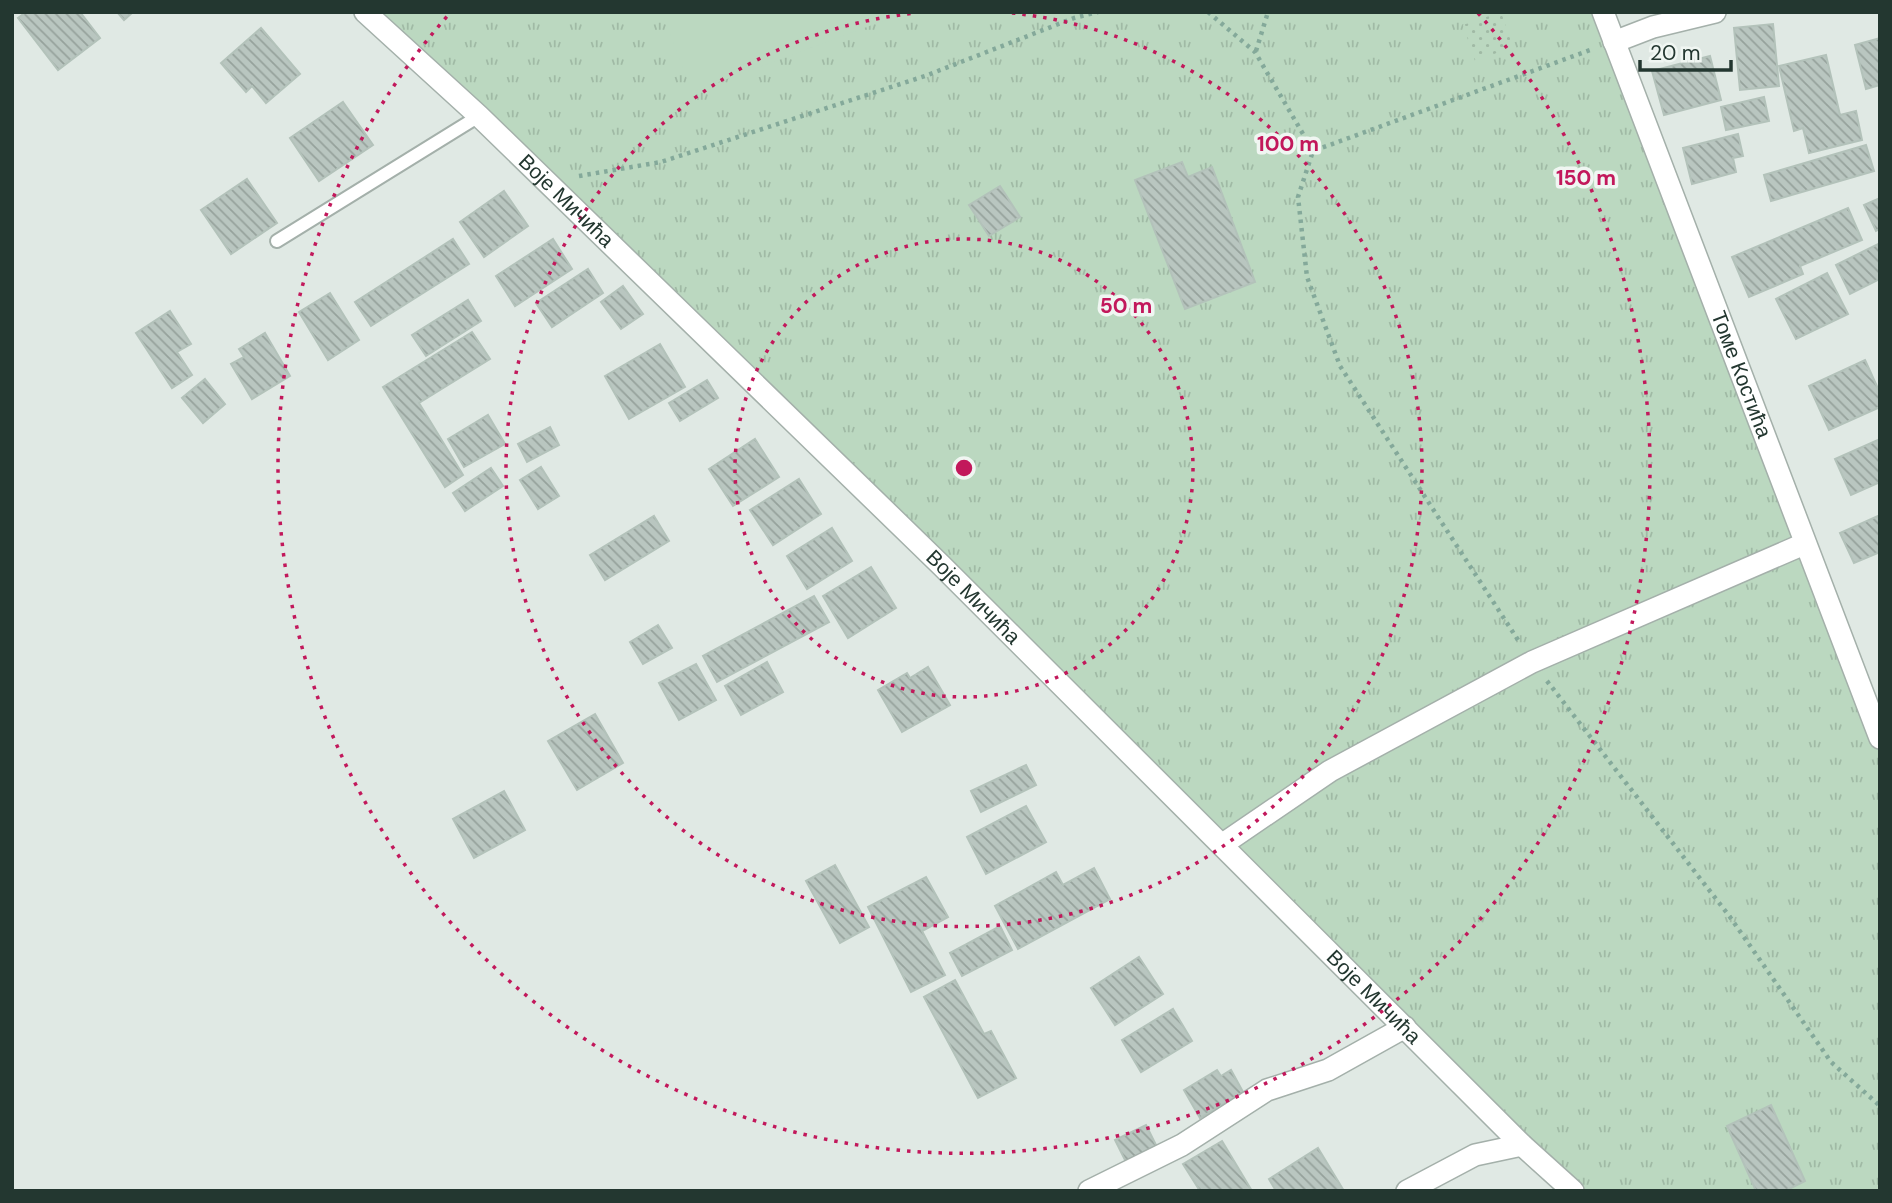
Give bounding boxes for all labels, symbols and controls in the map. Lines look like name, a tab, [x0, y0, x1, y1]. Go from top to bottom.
scale bar	[1640, 28, 1731, 72]
text: 20 m	[1650, 39, 1701, 67]
text: 100 m	[1257, 130, 1319, 158]
street label: Воје Мичића	[512, 148, 620, 254]
text: 150 m	[1556, 164, 1616, 192]
text: 50 m	[1100, 292, 1152, 320]
street label: Томе Костића	[1704, 307, 1778, 442]
centre of rings	[952, 456, 976, 480]
street label: Воје Мичића	[920, 544, 1027, 651]
street label: Воје Мичића	[1320, 944, 1427, 1051]

